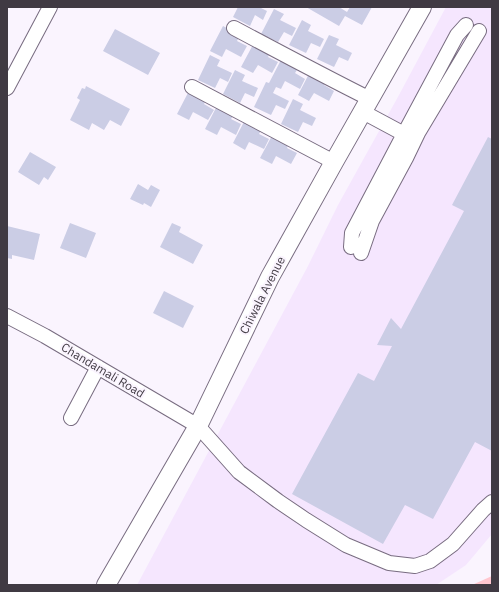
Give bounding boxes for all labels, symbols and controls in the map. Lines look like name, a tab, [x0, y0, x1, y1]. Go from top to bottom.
street label: Chiwala Avenue	[236, 253, 288, 336]
street label: Chandamali Road	[59, 339, 147, 401]

